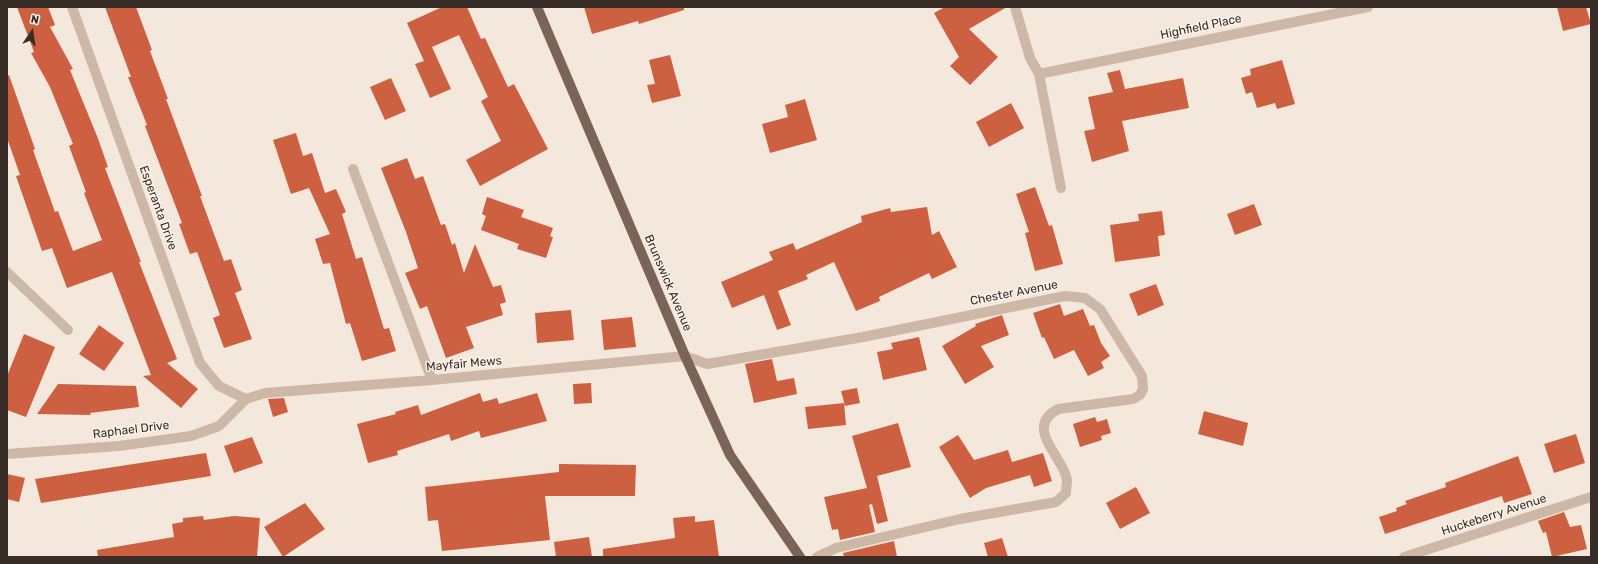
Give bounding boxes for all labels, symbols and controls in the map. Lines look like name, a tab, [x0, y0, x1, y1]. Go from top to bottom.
street label: Highfield Place	[1159, 11, 1243, 43]
north arrow	[12, 12, 52, 52]
text: N	[29, 13, 40, 27]
street label: Esperanta Drive	[136, 164, 180, 252]
street label: Brunswick Avenue	[641, 233, 695, 333]
street label: Chester Avenue	[969, 277, 1059, 309]
street label: Mayfair Mews	[426, 354, 502, 374]
street label: Raphael Drive	[92, 418, 170, 442]
street label: Huckeberry Avenue	[1440, 491, 1548, 539]

